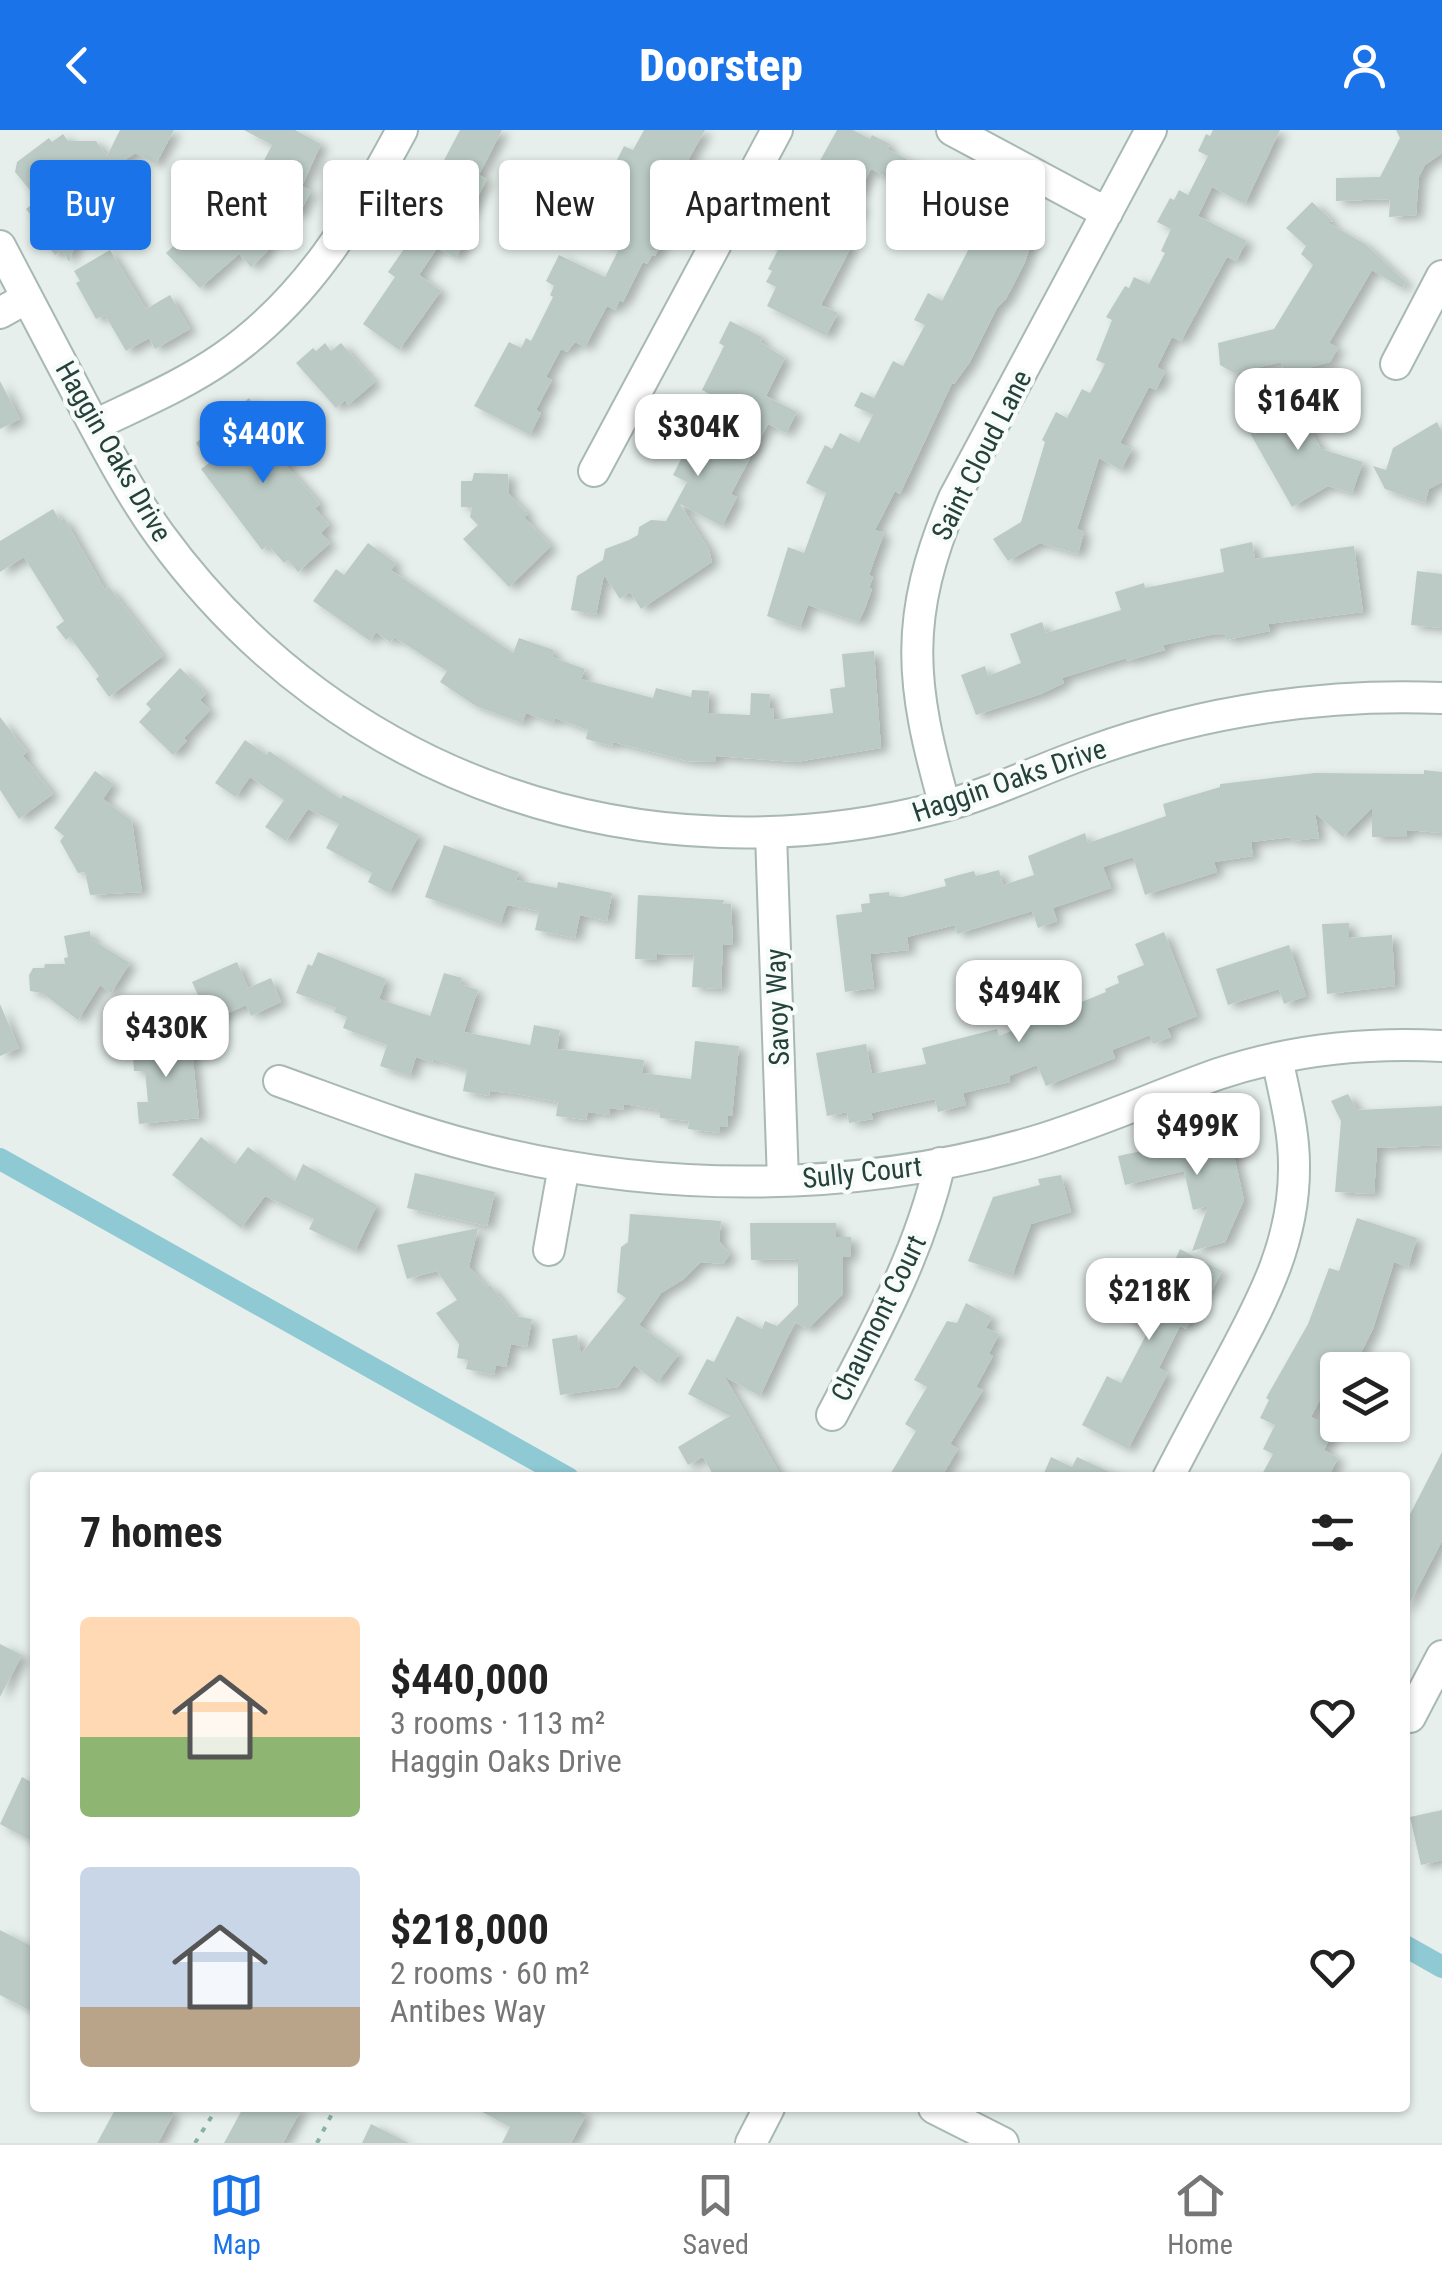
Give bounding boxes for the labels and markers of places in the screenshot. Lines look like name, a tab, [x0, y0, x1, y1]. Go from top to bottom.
pin: $164K	[1228, 368, 1368, 453]
pin: $304K	[628, 394, 768, 479]
pin: $440K	[193, 401, 333, 486]
pin: $494K	[949, 960, 1089, 1045]
pin: $430K	[96, 995, 236, 1080]
pin: $499K	[1127, 1093, 1267, 1178]
pin: $218K	[1079, 1258, 1219, 1343]

